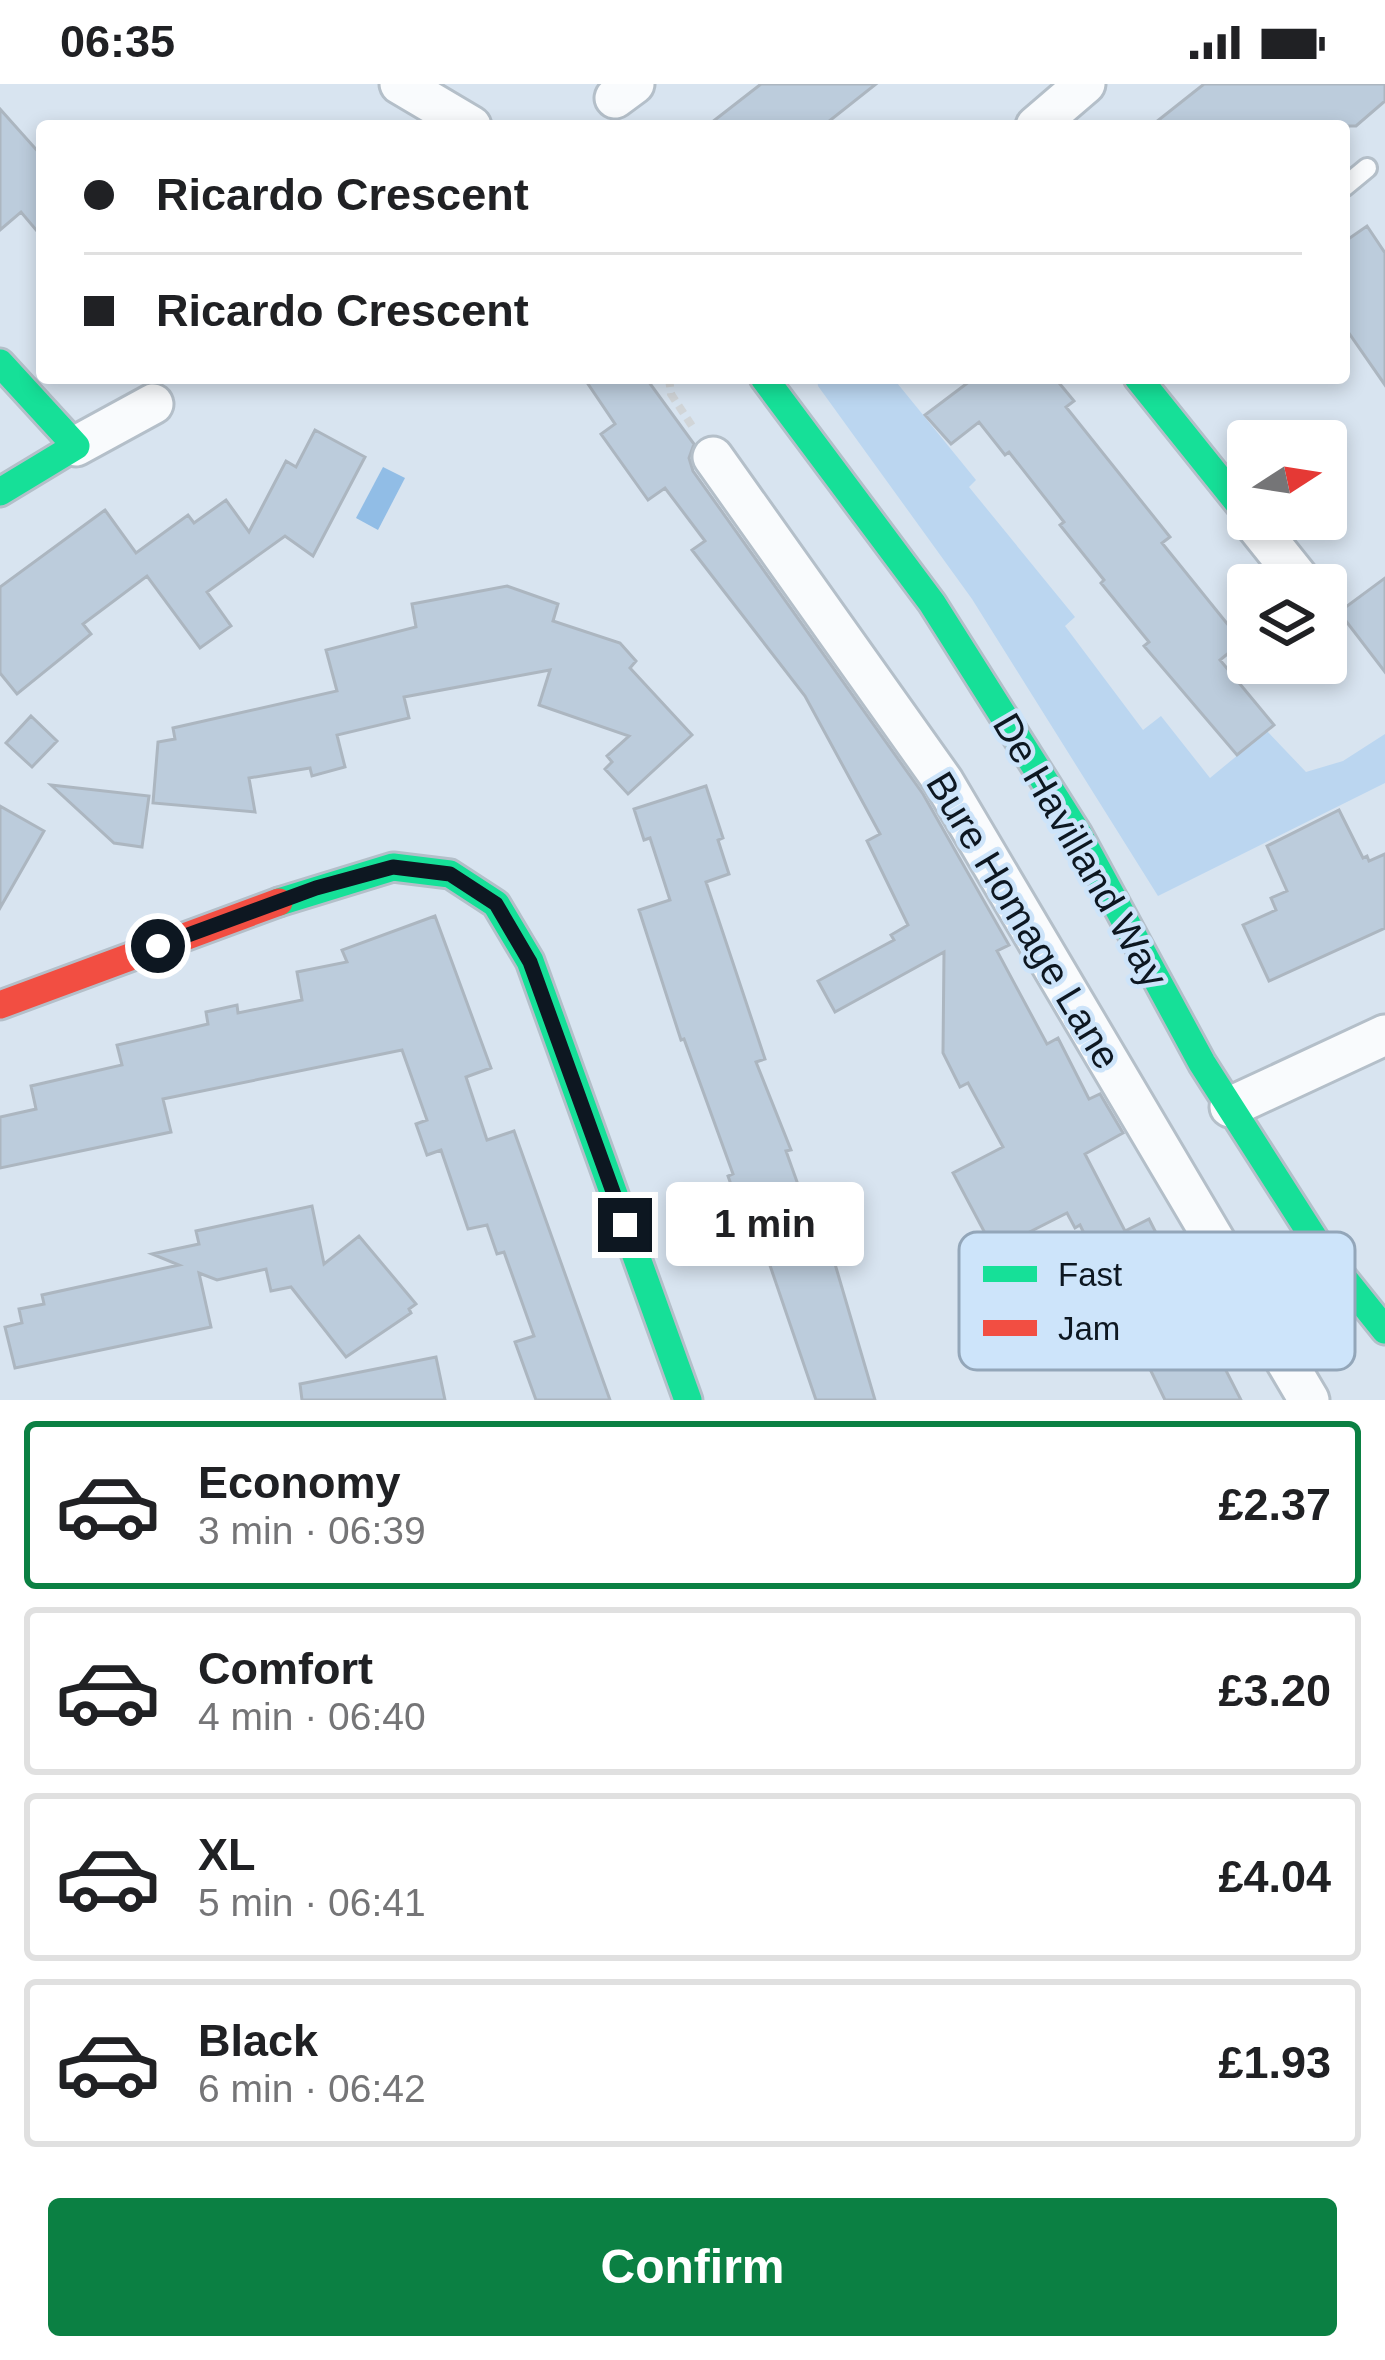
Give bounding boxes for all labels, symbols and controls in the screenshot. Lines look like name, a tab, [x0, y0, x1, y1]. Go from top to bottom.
text: 06:35	[60, 16, 175, 67]
text: Ricardo Crescent	[156, 169, 529, 220]
text: Ricardo Crescent	[156, 285, 529, 336]
north arrow	[1227, 420, 1347, 540]
map controls	[1227, 420, 1347, 684]
button: layers	[1227, 564, 1347, 684]
street label: De Havilland Way	[985, 706, 1177, 995]
street label: Bure Homage Lane	[918, 764, 1129, 1076]
route start	[131, 919, 185, 973]
callout: 1 min	[667, 1183, 865, 1267]
route end	[598, 1198, 652, 1252]
text: 1 min	[714, 1202, 816, 1245]
legend	[959, 1232, 1355, 1370]
text: Fast	[1058, 1256, 1122, 1293]
text: Jam	[1058, 1310, 1120, 1347]
icon: car	[54, 1451, 162, 1559]
text: Economy	[198, 1457, 401, 1508]
text: £2.37	[1218, 1479, 1331, 1530]
text: 3 min · 06:39	[198, 1509, 426, 1552]
icon: car	[54, 1637, 162, 1745]
text: Comfort	[198, 1643, 373, 1694]
text: £3.20	[1218, 1665, 1331, 1716]
text: 4 min · 06:40	[198, 1695, 426, 1738]
icon: car	[54, 1823, 162, 1931]
text: XL	[198, 1829, 256, 1880]
text: £4.04	[1218, 1851, 1331, 1902]
text: 5 min · 06:41	[198, 1881, 426, 1924]
icon: car	[54, 2009, 162, 2117]
text: Black	[198, 2015, 318, 2066]
text: £1.93	[1218, 2037, 1331, 2088]
text: 6 min · 06:42	[198, 2067, 426, 2110]
button: Confirm	[48, 2198, 1337, 2336]

